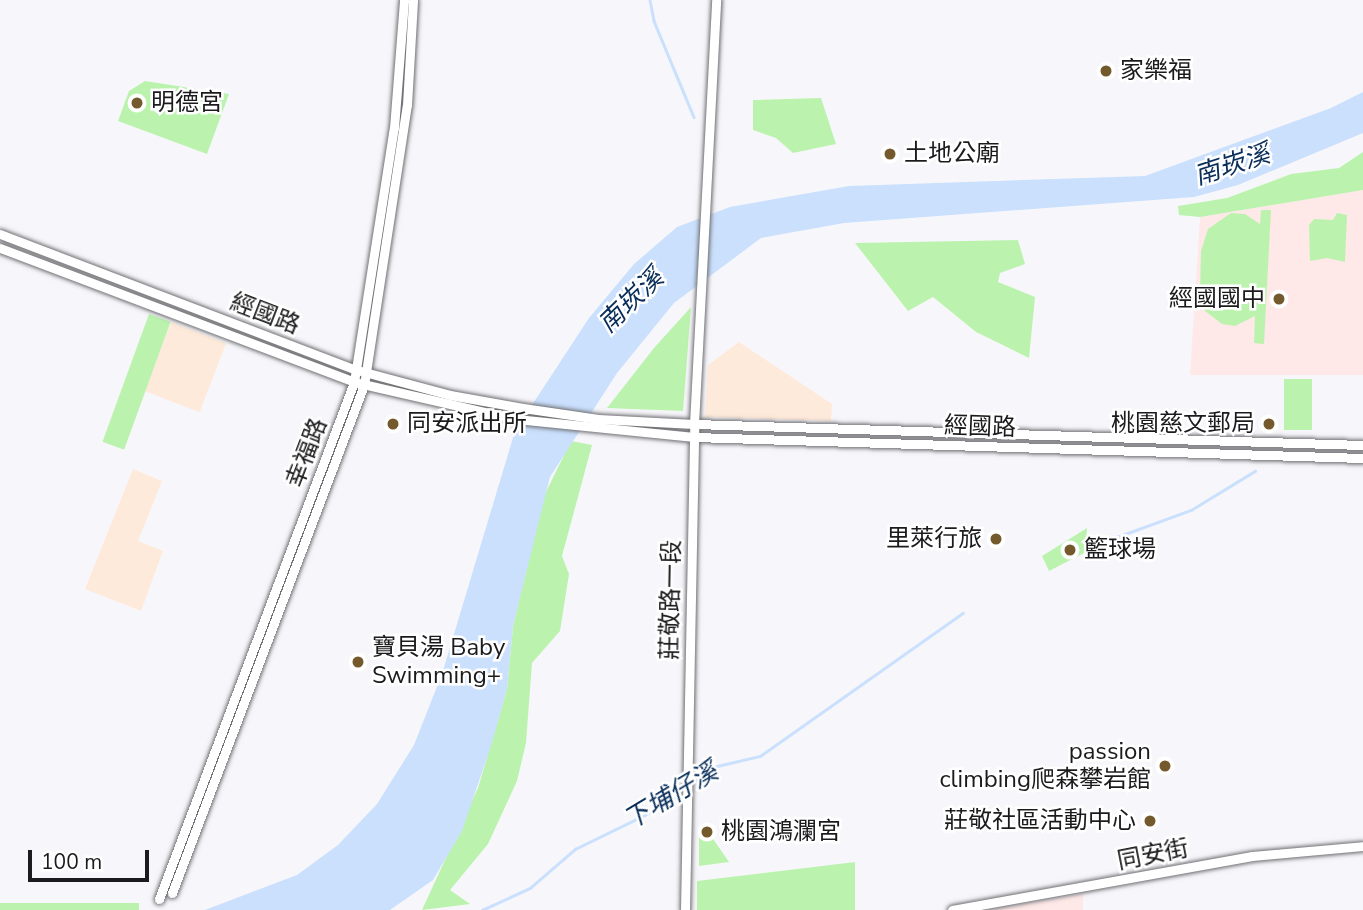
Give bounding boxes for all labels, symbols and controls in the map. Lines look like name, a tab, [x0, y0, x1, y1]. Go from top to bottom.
place label: 家樂福	[1120, 57, 1192, 85]
marker: 家樂福	[1098, 63, 1114, 79]
place label: 明德宮	[151, 89, 223, 117]
marker: 明德宮	[129, 95, 145, 111]
water label: 南崁溪	[1190, 138, 1274, 192]
place label: 土地公廟	[904, 140, 1000, 168]
marker: 土地公廟	[882, 146, 898, 162]
water label: 南崁溪	[592, 263, 670, 339]
place label: 經國國中	[1169, 285, 1265, 313]
street label: 經國路	[226, 288, 304, 340]
marker: 經國國中	[1271, 291, 1287, 307]
place label: 同安派出所	[407, 410, 527, 438]
place label: 桃園慈文郵局	[1111, 410, 1255, 438]
street label: 經國路	[944, 411, 1016, 443]
street label: 幸福路	[281, 414, 333, 492]
marker: 同安派出所	[385, 416, 401, 432]
marker: 桃園慈文郵局	[1261, 416, 1277, 432]
place label: 里萊行旅	[886, 525, 982, 553]
marker: 里萊行旅	[988, 531, 1004, 547]
place label: 籃球場	[1084, 536, 1156, 564]
street label: 莊敬路一段	[656, 540, 686, 660]
marker: 籃球場	[1062, 542, 1078, 558]
place label: 寶貝湯 Baby Swimming+	[372, 634, 505, 690]
marker: 寶貝湯 Baby Swimming+	[350, 654, 366, 670]
place label: passion climbing爬森攀岩館	[939, 738, 1151, 794]
water label: 下埔仔溪	[618, 756, 724, 836]
marker: passion climbing爬森攀岩館	[1157, 758, 1173, 774]
place label: 莊敬社區活動中心	[944, 807, 1136, 835]
marker: 莊敬社區活動中心	[1142, 813, 1158, 829]
place label: 桃園鴻瀾宮	[721, 818, 841, 846]
marker: 桃園鴻瀾宮	[699, 824, 715, 840]
street label: 同安街	[1115, 834, 1191, 876]
scale bar	[32, 836, 152, 880]
text: 100 m	[41, 848, 102, 876]

